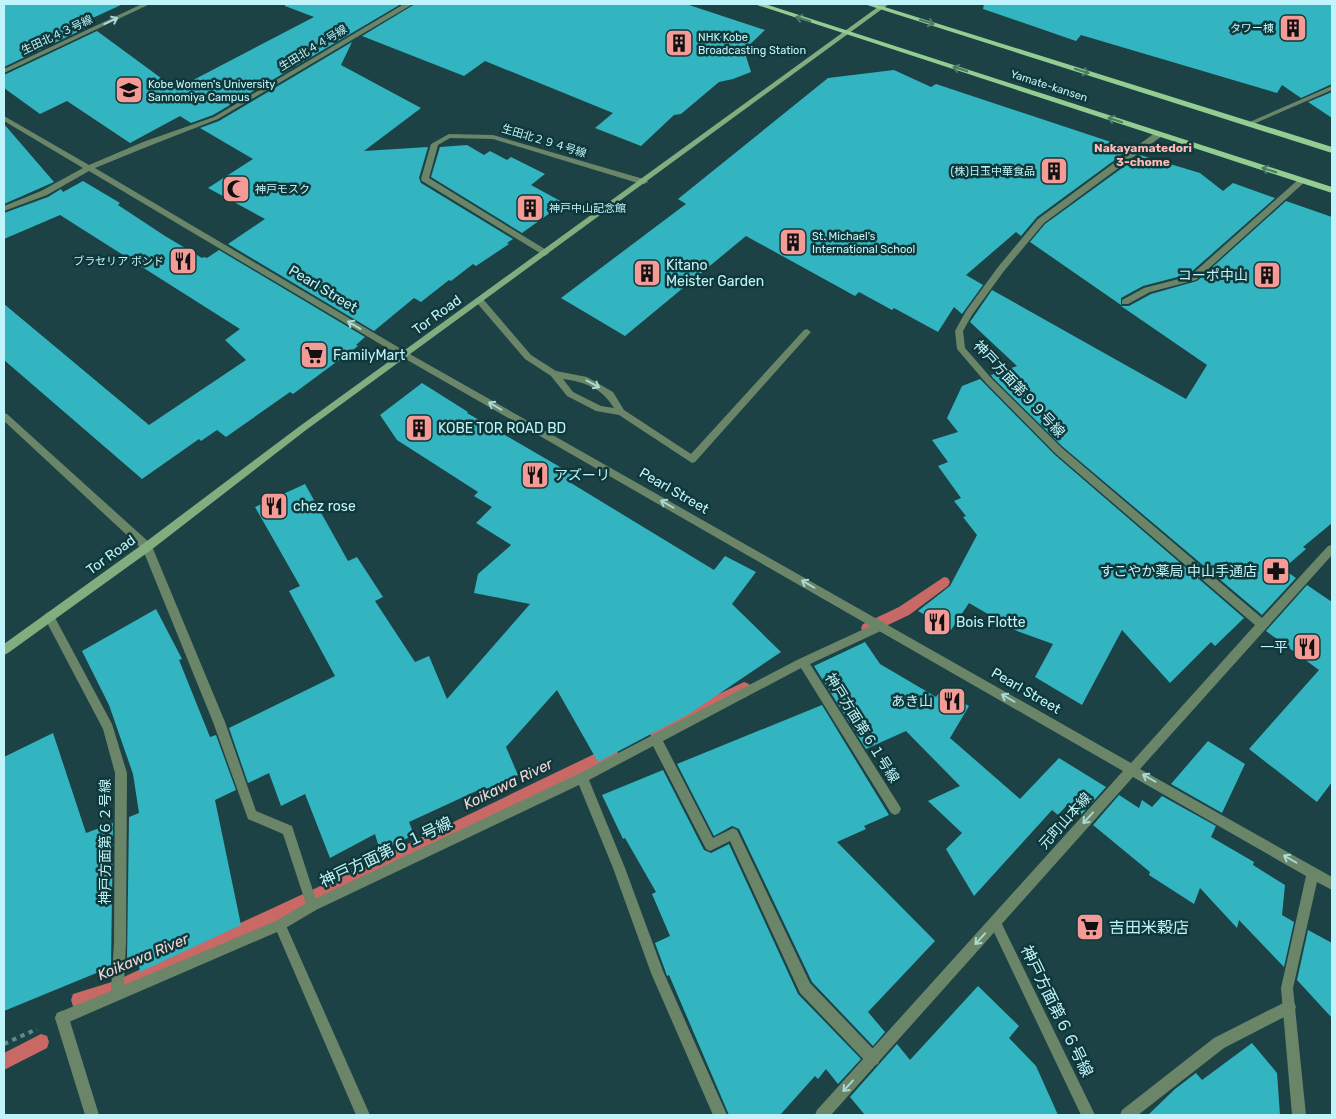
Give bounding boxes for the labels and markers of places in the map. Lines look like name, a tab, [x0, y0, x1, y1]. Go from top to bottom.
building icon: タワー棟	[1278, 13, 1308, 43]
place label: タワー棟	[1230, 22, 1274, 35]
building icon: NHK Kobe Broadcasting Station	[664, 28, 694, 58]
place label: NHK Kobe Broadcasting Station	[698, 31, 806, 57]
school or university icon: Kobe Women's University Sannomiya Campus	[114, 75, 144, 105]
place label: Kobe Women's University Sannomiya Campus	[148, 78, 275, 104]
building icon: (株)日玉中華食品	[1039, 156, 1069, 186]
place label: (株)日玉中華食品	[951, 165, 1035, 178]
mosque icon: 神戸モスク	[221, 174, 251, 204]
place label: 神戸モスク	[255, 183, 310, 196]
building icon: 神戸中山記念館	[515, 193, 545, 223]
place label: 神戸中山記念館	[549, 202, 626, 215]
building icon: St. Michael's International School	[778, 227, 808, 257]
place label: St. Michael's International School	[812, 230, 915, 256]
restaurant icon: ブラセリア ボンド	[168, 246, 198, 276]
place label: ブラセリア ボンド	[73, 255, 164, 268]
place label: Kitano Meister Garden	[666, 257, 764, 290]
building icon: Kitano Meister Garden	[632, 258, 662, 288]
building icon: コーポ中山	[1252, 260, 1282, 290]
place label: コーポ中山	[1178, 267, 1248, 284]
supermarket icon: FamilyMart	[299, 340, 329, 370]
place label: FamilyMart	[333, 347, 406, 364]
building icon: KOBE TOR ROAD BD	[404, 413, 434, 443]
place label: KOBE TOR ROAD BD	[438, 420, 566, 437]
restaurant icon: アズーリ	[520, 460, 550, 490]
place label: アズーリ	[554, 467, 610, 484]
restaurant icon: chez rose	[259, 491, 289, 521]
place label: chez rose	[293, 498, 356, 515]
pharmacy icon: すこやか薬局 中山手通店	[1261, 556, 1291, 586]
place label: すこやか薬局 中山手通店	[1100, 563, 1257, 580]
restaurant icon: Bois Flotte	[922, 607, 952, 637]
place label: Bois Flotte	[956, 614, 1026, 631]
restaurant icon: 一平	[1292, 632, 1322, 662]
place label: 一平	[1260, 639, 1288, 656]
restaurant icon: あき山	[937, 686, 967, 716]
place label: あき山	[891, 693, 933, 710]
supermarket icon: 吉田米穀店	[1075, 912, 1105, 942]
place label: 吉田米穀店	[1109, 918, 1189, 937]

